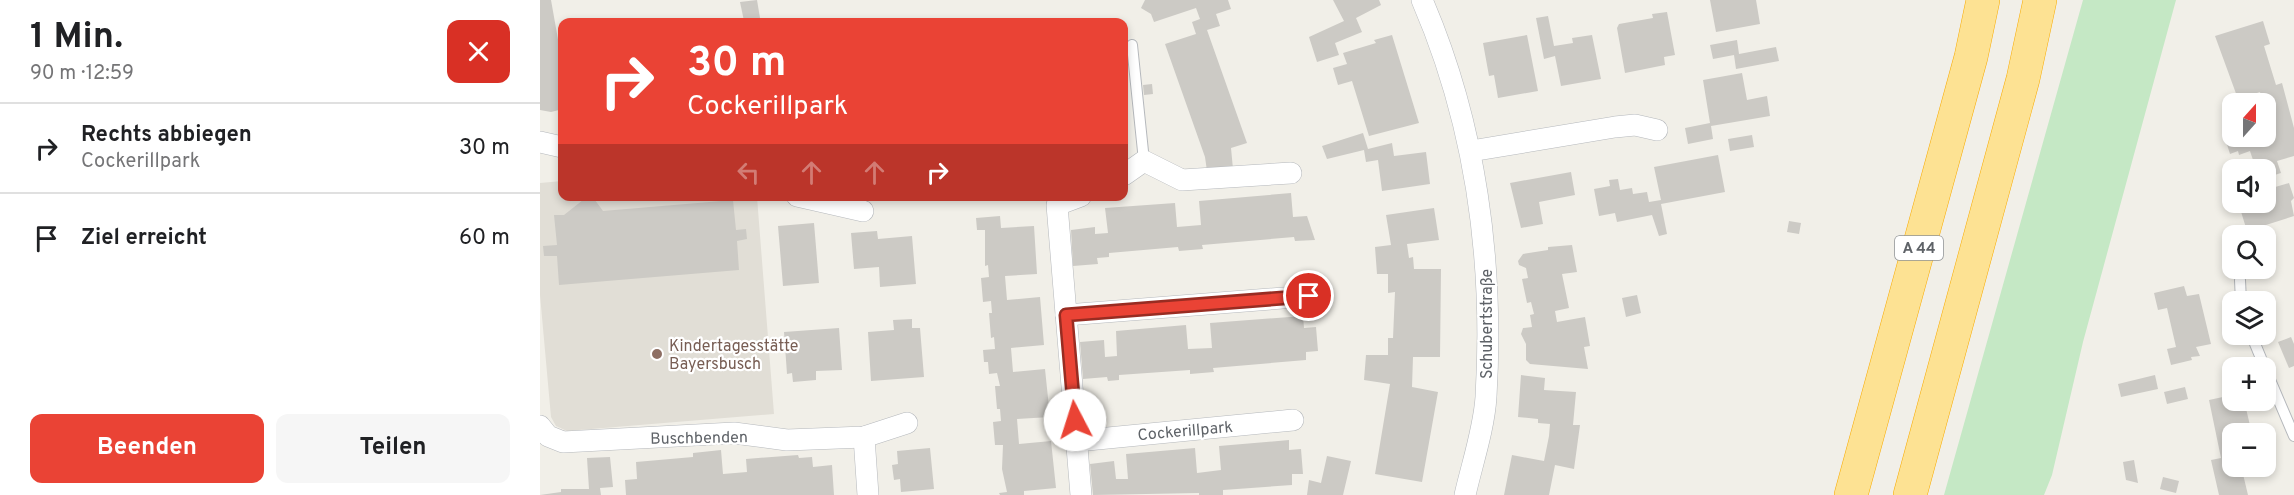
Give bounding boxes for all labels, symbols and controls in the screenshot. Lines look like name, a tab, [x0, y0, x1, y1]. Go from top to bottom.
text: 1 Min.	[30, 15, 123, 61]
button: close	[447, 20, 510, 83]
text: 30 m	[687, 38, 786, 91]
icon: right	[588, 42, 666, 120]
text: 90 m · 12:59	[30, 61, 134, 87]
text: Cockerillpark	[687, 90, 848, 124]
north arrow	[2222, 93, 2276, 147]
map controls	[2222, 93, 2276, 477]
text: Rechts abbiegen	[81, 122, 252, 149]
icon: right	[30, 132, 63, 165]
text: 30 m	[459, 135, 510, 162]
text: Cockerillpark	[81, 149, 200, 175]
icon: left	[732, 156, 765, 189]
icon: ahead	[795, 156, 828, 189]
icon: ahead	[858, 156, 891, 189]
icon: right	[921, 156, 954, 189]
button: sound	[2222, 159, 2276, 213]
icon: arrive	[30, 222, 63, 255]
text: Ziel erreicht	[81, 225, 207, 252]
text: 60 m	[459, 225, 510, 252]
button: search	[2222, 225, 2276, 279]
road number: A 44	[1895, 236, 1943, 260]
street label: Schubertstraße	[1478, 269, 1498, 379]
pin	[1283, 270, 1334, 321]
icon: arrive	[1292, 279, 1325, 312]
button: layers	[2222, 291, 2276, 345]
place label: Kindertagesstätte Bayersbusch	[669, 337, 798, 375]
marker: Kindertagesstätte Bayersbusch	[650, 347, 664, 361]
button: +	[2222, 357, 2276, 411]
position arrow	[1043, 388, 1107, 452]
button: Beenden	[30, 414, 264, 483]
button: Teilen	[276, 414, 510, 483]
street label: Cockerillpark	[1137, 418, 1234, 446]
button: −	[2222, 423, 2276, 477]
street label: Buschbenden	[650, 428, 748, 450]

